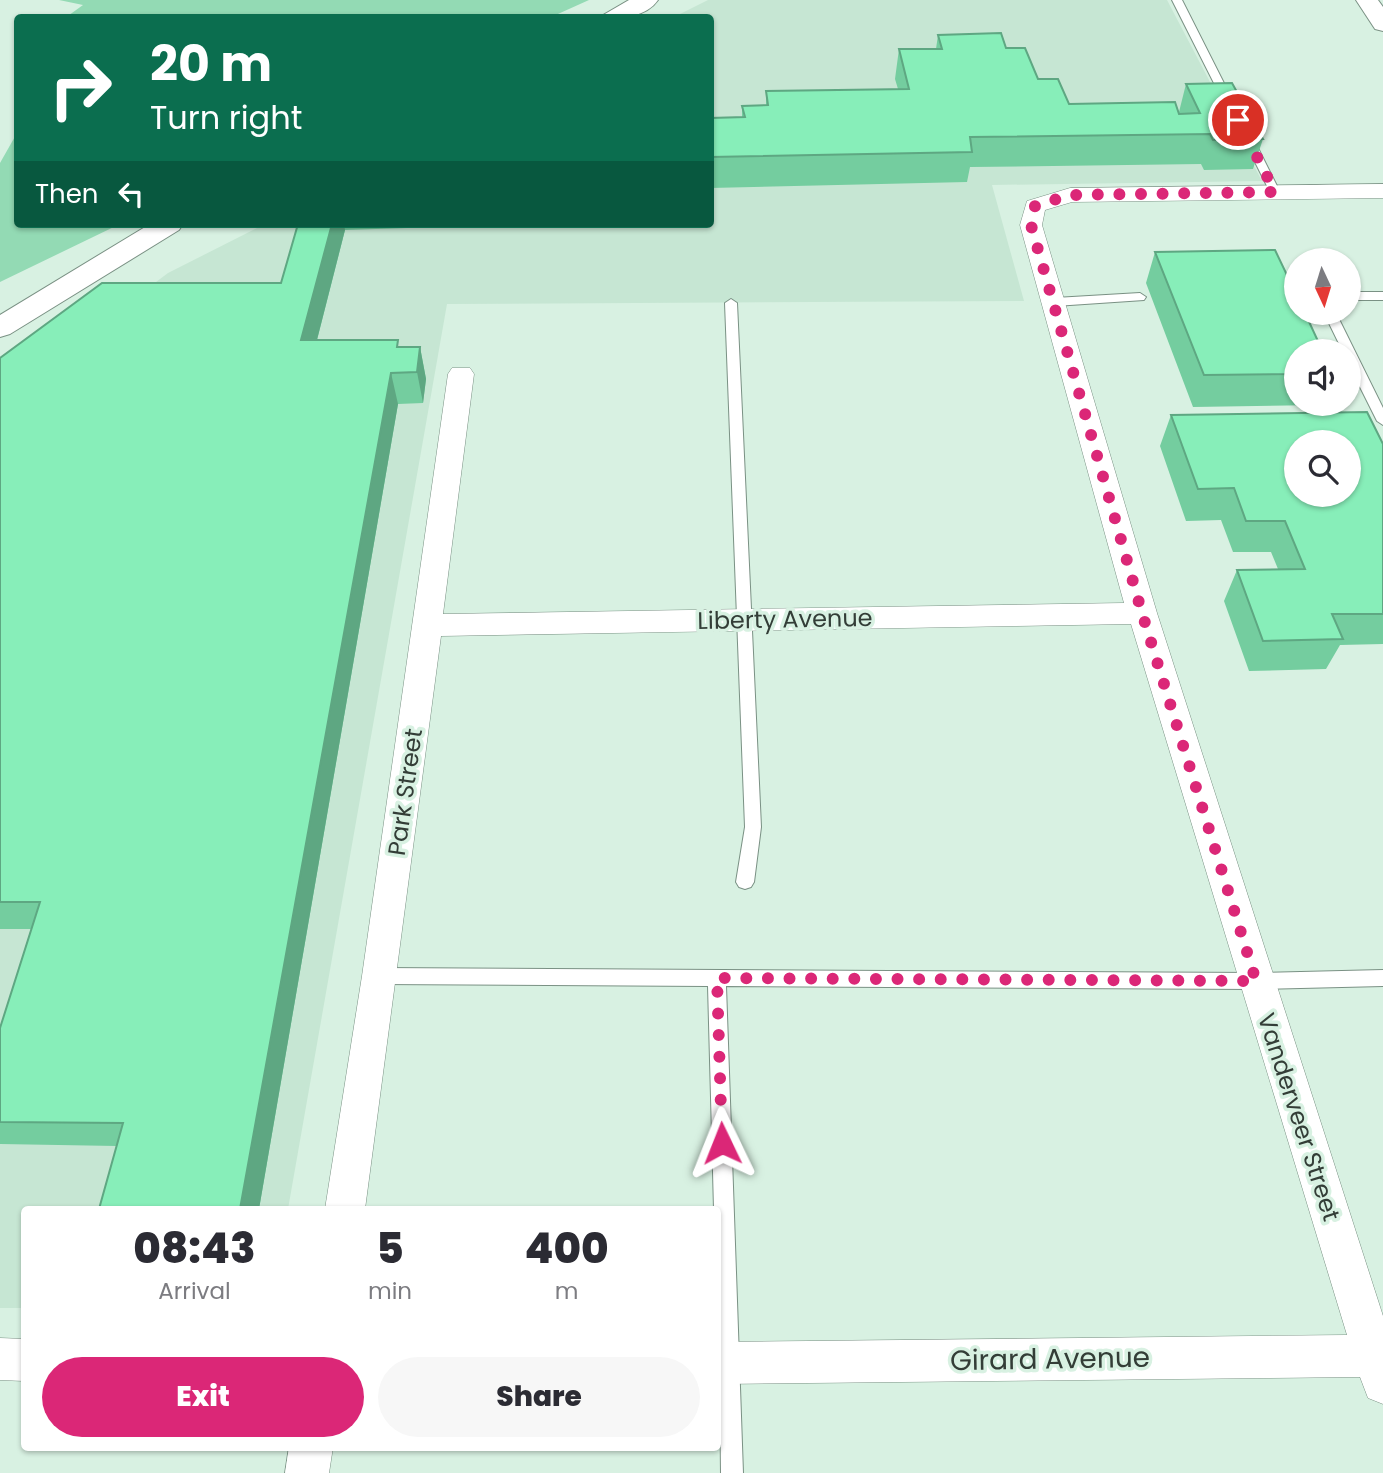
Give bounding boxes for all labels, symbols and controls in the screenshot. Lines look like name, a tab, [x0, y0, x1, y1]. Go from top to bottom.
text: 20 m	[150, 30, 272, 98]
icon: right	[35, 42, 126, 133]
pin	[1208, 90, 1268, 150]
text: Turn right	[150, 95, 302, 140]
icon: arrive	[1219, 101, 1257, 139]
icon: left	[112, 175, 150, 213]
text: Then	[35, 176, 98, 212]
north arrow	[1284, 248, 1362, 326]
map controls	[1284, 248, 1361, 507]
button: sound	[1284, 339, 1361, 416]
button: search	[1284, 430, 1361, 507]
street label: Liberty Avenue	[697, 601, 873, 637]
street label: Park Street	[380, 726, 430, 858]
street label: Vanderveer Street	[1250, 1009, 1348, 1225]
position arrow	[685, 1106, 759, 1180]
text: 08:43	[133, 1219, 256, 1278]
text: 5	[376, 1219, 404, 1278]
text: 400	[524, 1219, 609, 1278]
text: Arrival	[158, 1275, 231, 1307]
text: min	[368, 1275, 412, 1307]
text: m	[555, 1275, 578, 1307]
street label: Girard Avenue	[950, 1338, 1150, 1380]
button: Exit	[42, 1357, 364, 1437]
button: Share	[378, 1357, 700, 1437]

